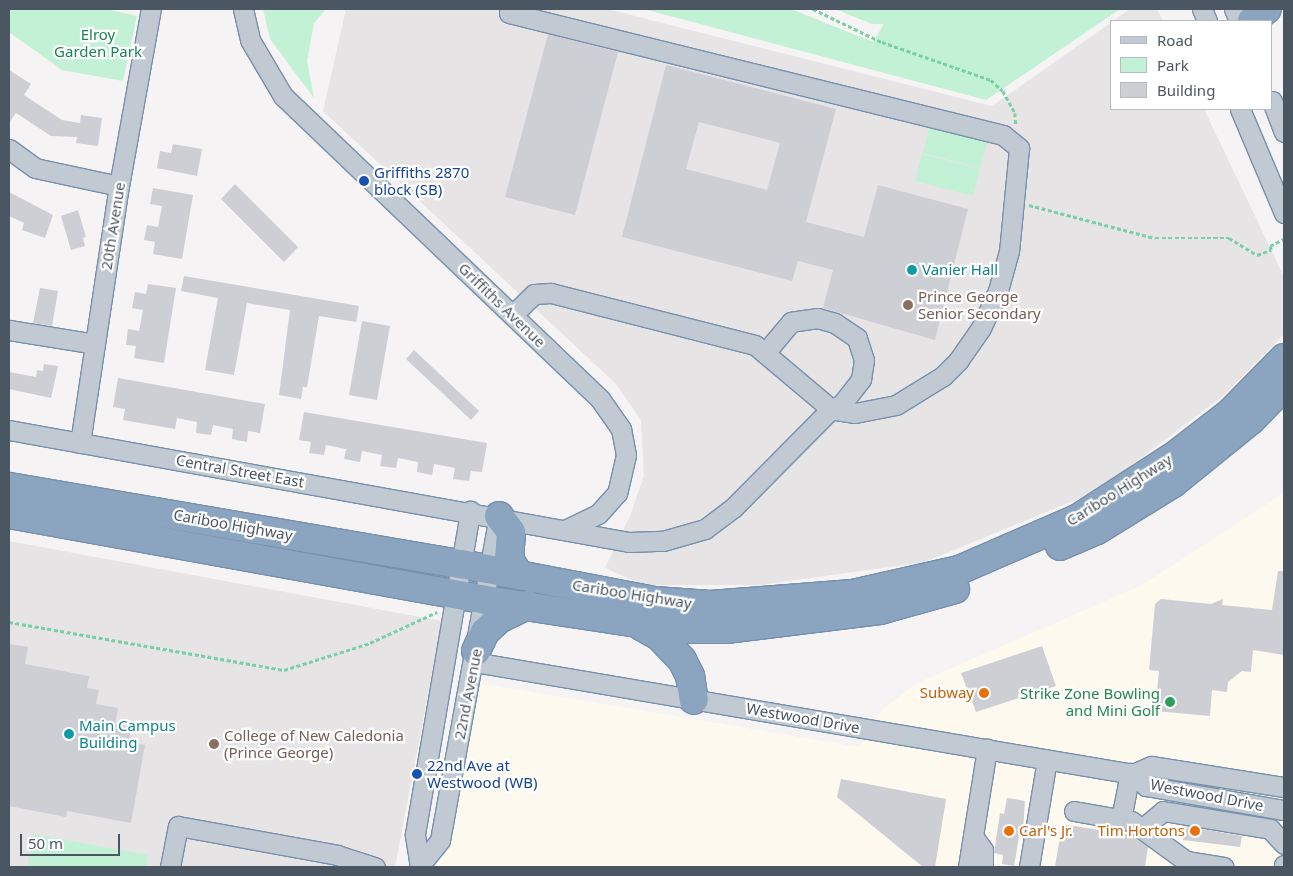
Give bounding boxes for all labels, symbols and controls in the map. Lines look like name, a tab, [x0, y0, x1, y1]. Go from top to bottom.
legend	[1110, 20, 1273, 110]
park label: Elroy Garden Park	[54, 25, 142, 60]
text: Road	[1157, 30, 1193, 50]
text: Park	[1157, 55, 1189, 75]
text: Building	[1157, 80, 1215, 100]
place label: Griffiths 2870 block (SB)	[374, 163, 469, 198]
marker: Griffiths 2870 block (SB)	[358, 175, 370, 187]
street label: 20th Avenue	[97, 181, 129, 271]
street label: Griffiths Avenue	[455, 259, 549, 351]
place label: Vanier Hall	[922, 261, 998, 279]
marker: Vanier Hall	[906, 264, 918, 276]
place label: Prince George Senior Secondary	[918, 287, 1041, 322]
marker: Prince George Senior Secondary	[902, 299, 914, 311]
street label: Cariboo Highway	[1063, 450, 1175, 530]
street label: Central Street East	[175, 451, 305, 491]
street label: Cariboo Highway	[172, 506, 294, 544]
street label: Cariboo Highway	[571, 576, 693, 612]
street label: 22nd Avenue	[450, 647, 486, 741]
place label: Subway	[920, 684, 974, 702]
place label: Strike Zone Bowling and Mini Golf	[1020, 684, 1160, 719]
marker: Subway	[978, 687, 990, 699]
marker: Strike Zone Bowling and Mini Golf	[1164, 696, 1176, 708]
street label: Westwood Drive	[745, 699, 861, 737]
place label: Main Campus Building	[79, 716, 176, 751]
place label: College of New Caledonia (Prince George)	[224, 726, 404, 761]
marker: Main Campus Building	[63, 728, 75, 740]
marker: College of New Caledonia (Prince George)	[208, 738, 220, 750]
place label: 22nd Ave at Westwood (WB)	[427, 756, 537, 791]
marker: 22nd Ave at Westwood (WB)	[411, 768, 423, 780]
street label: Westwood Drive	[1149, 775, 1265, 815]
place label: Carl's Jr.	[1019, 822, 1073, 840]
place label: Tim Hortons	[1098, 822, 1185, 840]
scale bar	[22, 824, 122, 856]
marker: Carl's Jr.	[1003, 825, 1015, 837]
marker: Tim Hortons	[1189, 825, 1201, 837]
text: 50 m	[28, 833, 63, 853]

